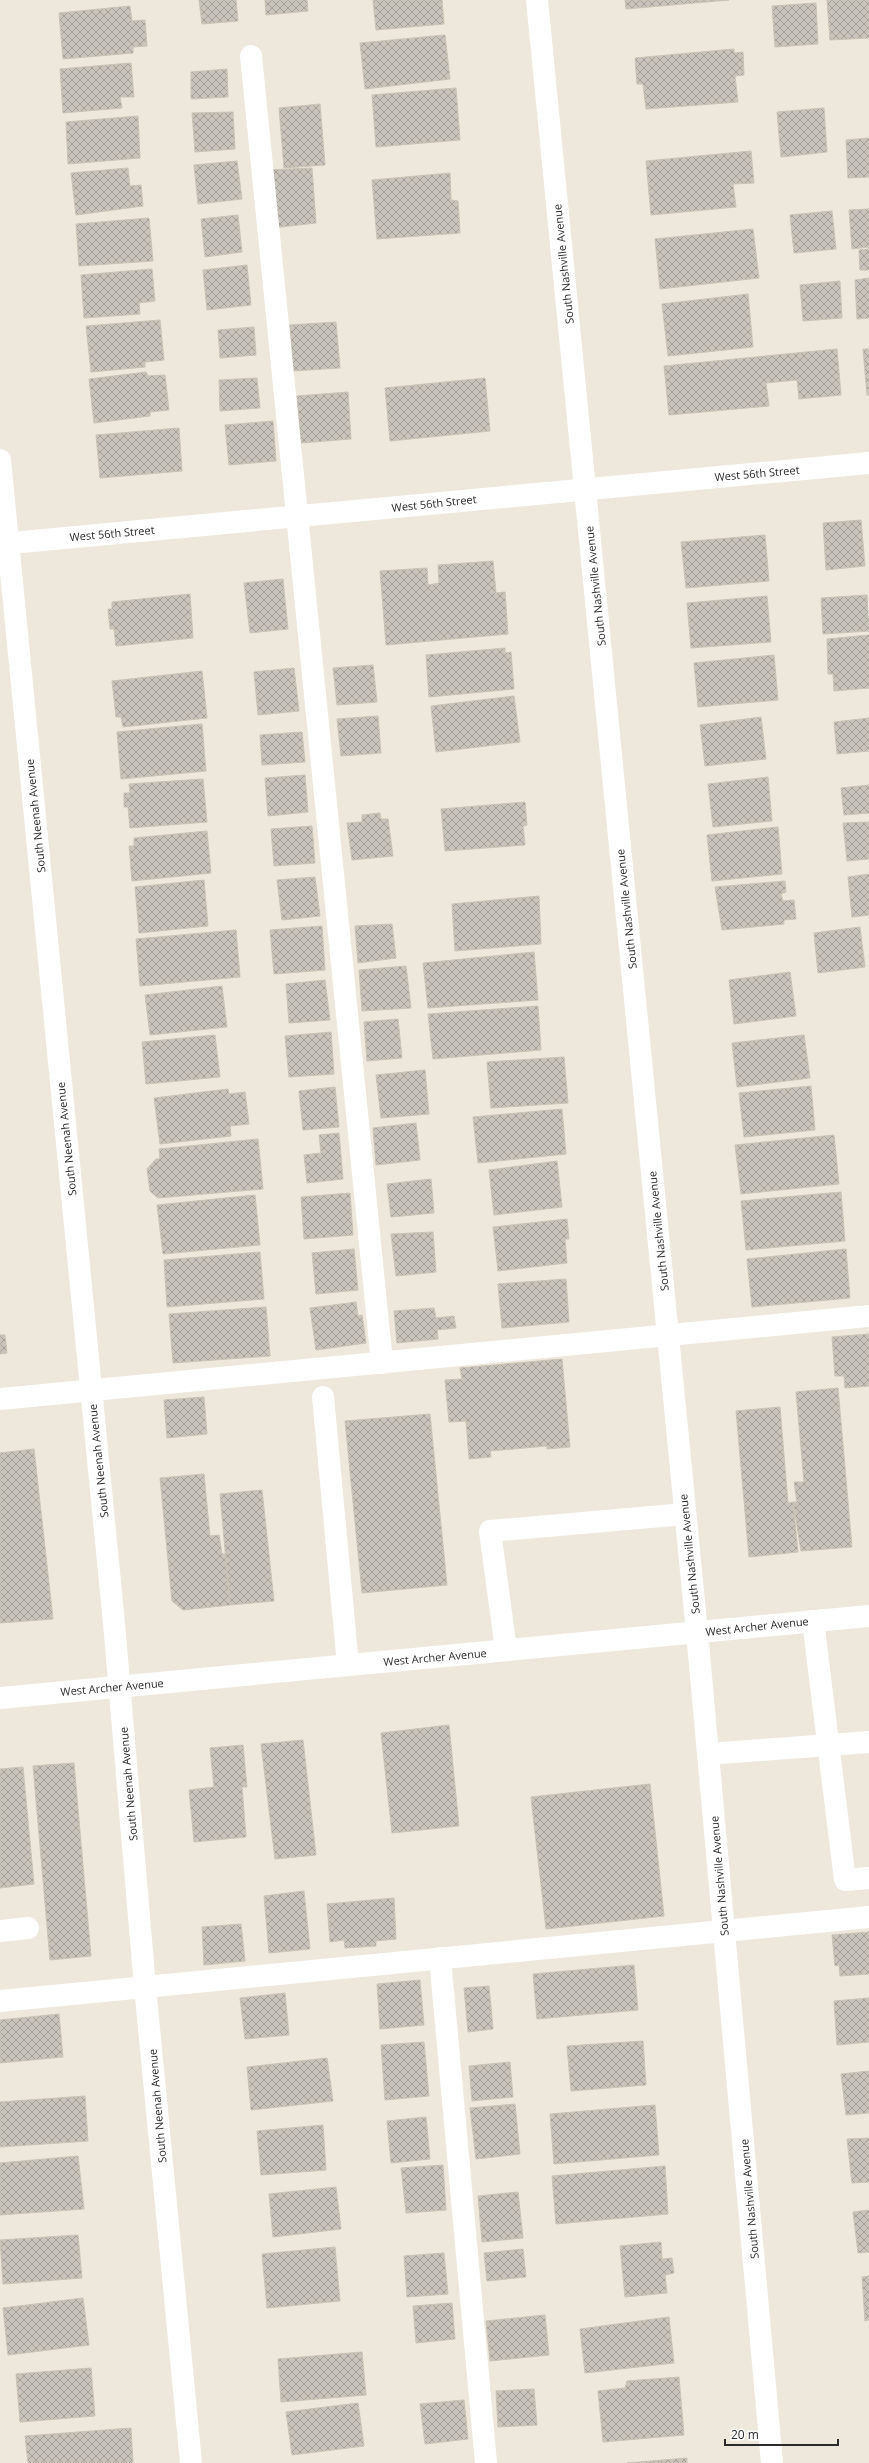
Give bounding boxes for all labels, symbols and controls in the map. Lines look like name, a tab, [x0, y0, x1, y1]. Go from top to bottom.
street label: South Nashville Avenue	[549, 203, 577, 325]
street label: West 56th Street	[714, 462, 800, 484]
street label: West 56th Street	[391, 491, 477, 515]
street label: West 56th Street	[69, 522, 155, 544]
street label: South Nashville Avenue	[581, 525, 609, 647]
street label: South Neenah Avenue	[22, 758, 48, 874]
street label: South Nashville Avenue	[612, 848, 640, 970]
street label: South Neenah Avenue	[53, 1081, 79, 1197]
street label: South Nashville Avenue	[644, 1170, 672, 1292]
street label: South Neenah Avenue	[85, 1403, 111, 1519]
street label: South Nashville Avenue	[675, 1493, 703, 1615]
street label: West Archer Avenue	[705, 1613, 809, 1639]
street label: West Archer Avenue	[383, 1645, 487, 1669]
street label: West Archer Avenue	[60, 1675, 164, 1699]
street label: South Neenah Avenue	[116, 1726, 140, 1842]
street label: South Nashville Avenue	[706, 1815, 732, 1937]
street label: South Neenah Avenue	[145, 2048, 169, 2164]
street label: South Nashville Avenue	[736, 2138, 762, 2260]
scale bar	[725, 2421, 838, 2447]
text: 20 m	[731, 2426, 759, 2443]

